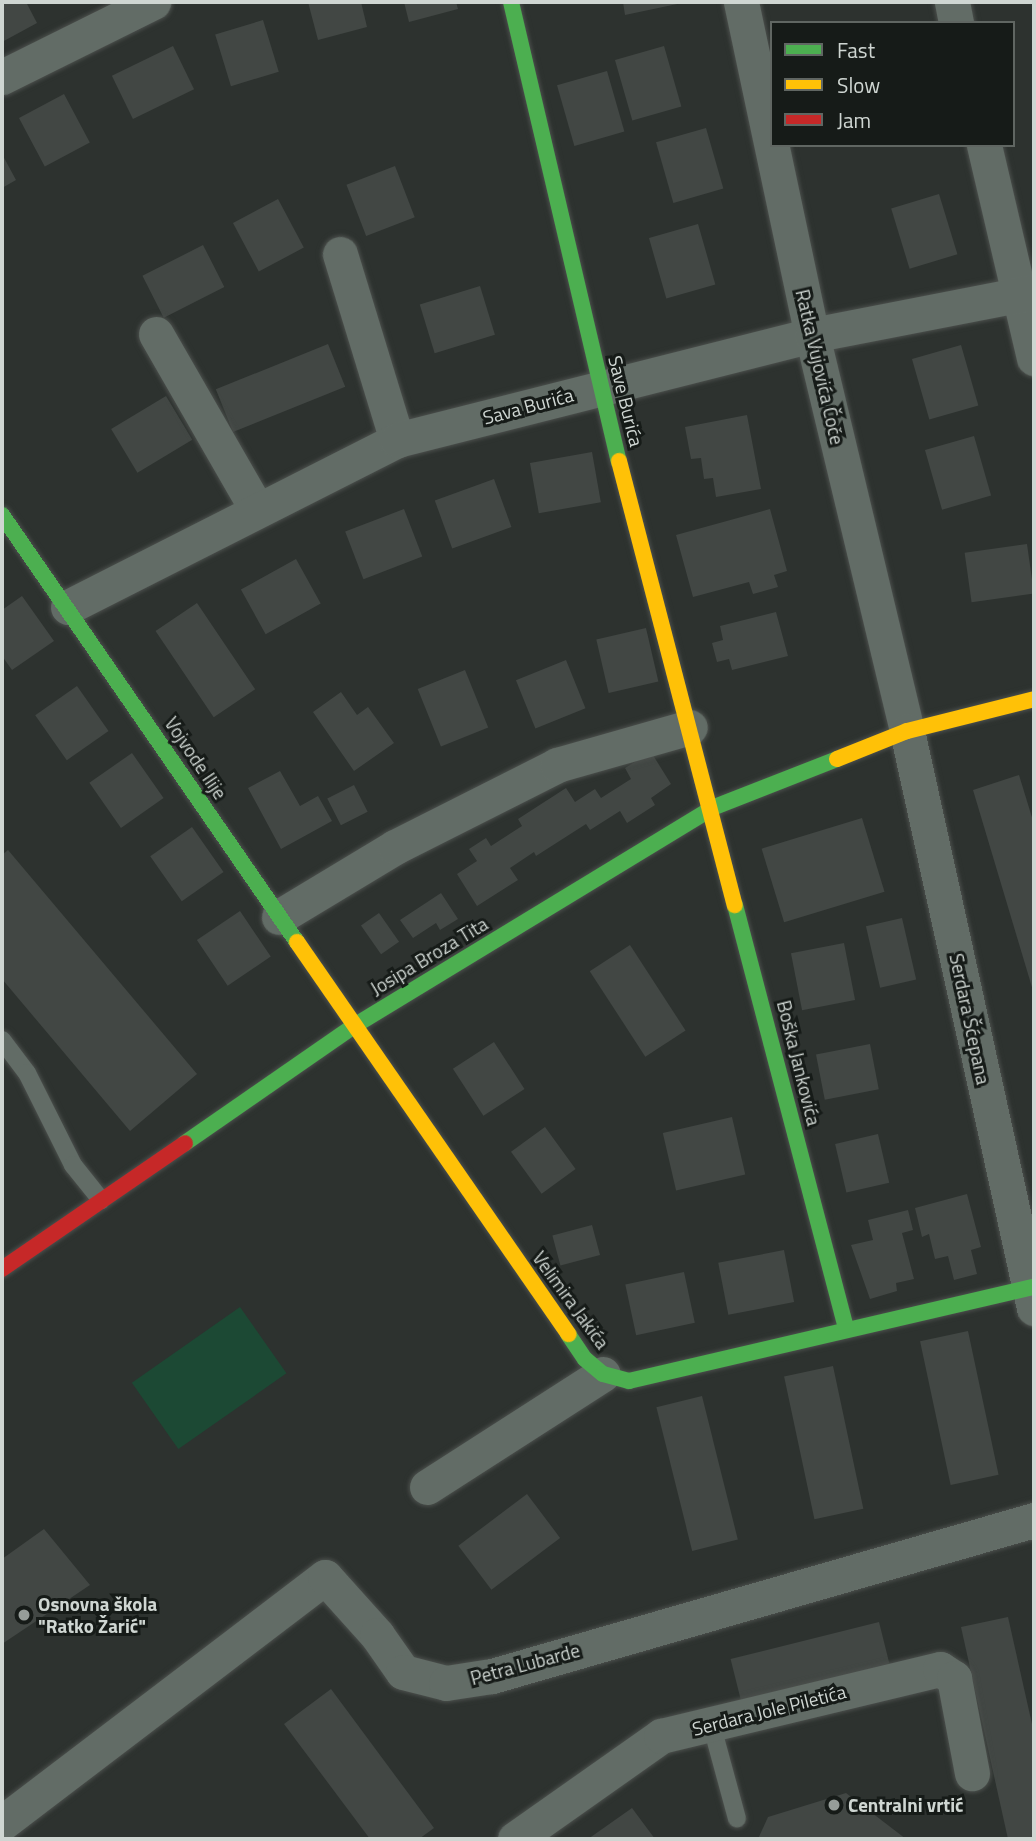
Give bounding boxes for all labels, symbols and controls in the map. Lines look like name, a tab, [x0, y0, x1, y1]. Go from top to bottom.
legend	[770, 21, 1015, 147]
text: Fast	[837, 34, 875, 66]
text: Slow	[837, 69, 880, 101]
text: Jam	[837, 104, 871, 136]
street label: Ratka Vujovića Čoče	[791, 287, 849, 447]
street label: Save Burića	[604, 353, 648, 449]
street label: Sava Burića	[480, 383, 576, 429]
street label: Vojvode Ilije	[160, 712, 232, 804]
street label: Josipa Broza Tita	[366, 912, 492, 1000]
street label: Serdara Šćepana	[945, 951, 995, 1087]
street label: Boška Jankovića	[772, 998, 826, 1128]
street label: Velimira Jakića	[528, 1247, 614, 1353]
place label: Osnovna škola "Ratko Žarić"	[38, 1593, 157, 1637]
marker: Osnovna škola "Ratko Žarić"	[16, 1607, 32, 1623]
street label: Petra Lubarde	[468, 1638, 582, 1690]
street label: Serdara Jole Piletića	[690, 1680, 848, 1740]
place label: Centralni vrtić	[848, 1794, 964, 1816]
marker: Centralni vrtić	[826, 1797, 842, 1813]

